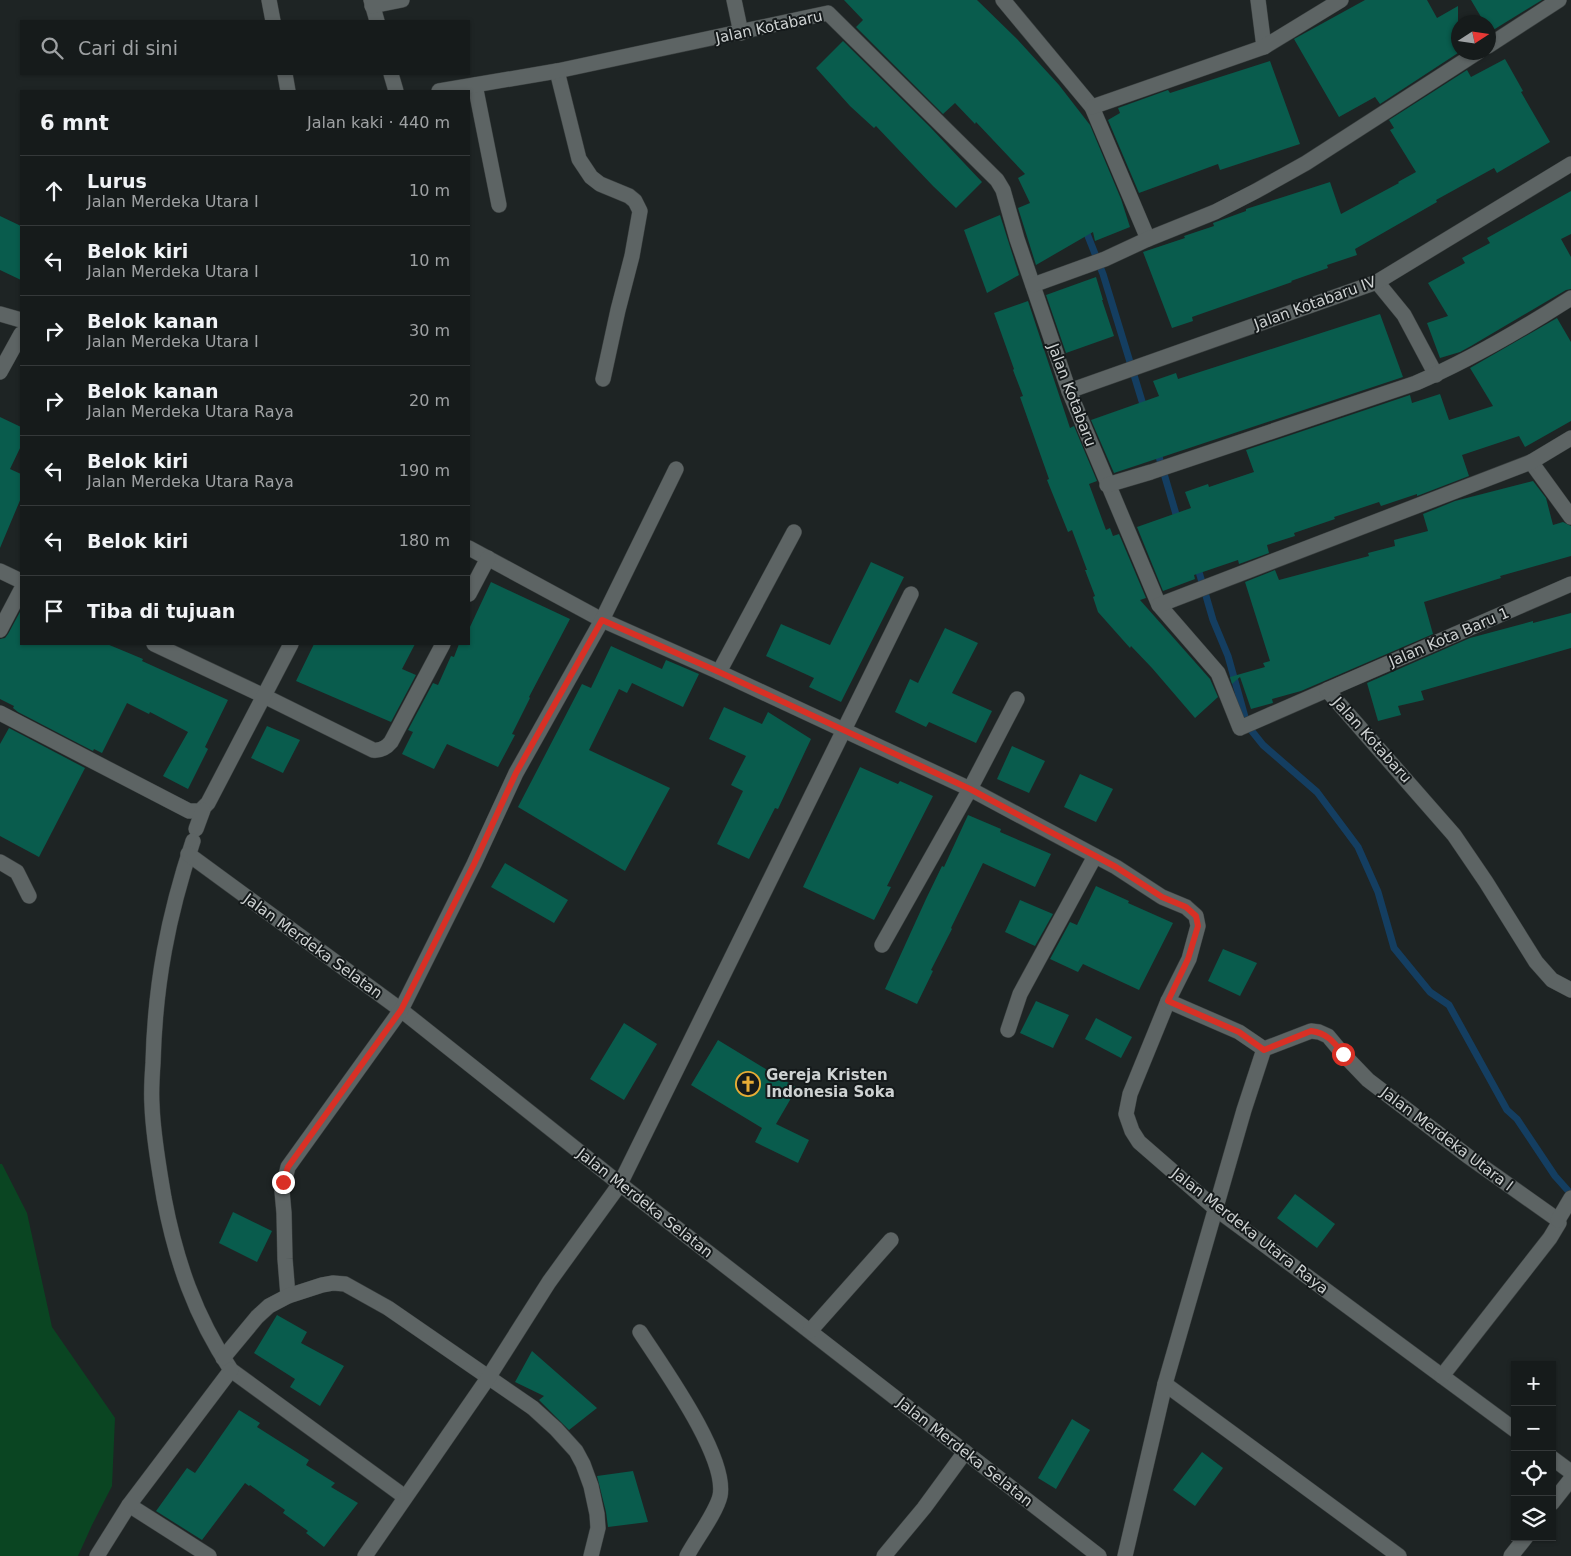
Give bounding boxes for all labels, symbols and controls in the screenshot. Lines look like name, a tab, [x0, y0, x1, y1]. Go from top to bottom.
street label: Jalan Kotabaru	[713, 7, 824, 47]
north arrow	[1451, 15, 1496, 60]
search box	[20, 20, 470, 75]
icon: search	[38, 34, 66, 62]
text: Cari di sini	[78, 37, 178, 59]
text: 6 mnt	[40, 111, 109, 135]
text: Jalan kaki · 440 m	[307, 113, 450, 132]
text: Lurus	[87, 170, 147, 192]
icon: ahead	[40, 177, 68, 205]
text: 10 m	[409, 181, 450, 200]
text: Jalan Merdeka Utara I	[87, 192, 259, 211]
text: Belok kiri	[87, 240, 188, 262]
icon: left	[40, 247, 68, 275]
text: 10 m	[409, 251, 450, 270]
text: Jalan Merdeka Utara I	[87, 262, 259, 281]
street label: Jalan Kotabaru IV	[1251, 272, 1379, 334]
text: Belok kanan	[87, 310, 219, 332]
icon: right	[40, 317, 68, 345]
text: 30 m	[409, 321, 450, 340]
text: Jalan Merdeka Utara I	[87, 332, 259, 351]
street label: Jalan Kotabaru	[1044, 340, 1100, 449]
text: Belok kanan	[87, 380, 219, 402]
icon: right	[40, 387, 68, 415]
text: 20 m	[409, 391, 450, 410]
text: Jalan Merdeka Utara Raya	[87, 402, 294, 421]
text: Belok kiri	[87, 450, 188, 472]
icon: left	[40, 457, 68, 485]
text: 190 m	[399, 461, 450, 480]
text: Jalan Merdeka Utara Raya	[87, 472, 294, 491]
icon: left	[40, 527, 68, 555]
text: Belok kiri	[87, 530, 188, 552]
text: 180 m	[399, 531, 450, 550]
icon: arrive	[40, 597, 68, 625]
text: Tiba di tujuan	[87, 600, 235, 622]
street label: Jalan Kota Baru 1	[1385, 604, 1512, 671]
street label: Jalan Kotabaru	[1328, 693, 1415, 787]
street label: Jalan Merdeka Selatan	[239, 889, 386, 1002]
route start	[1332, 1043, 1355, 1066]
place label: Gereja Kristen Indonesia Soka	[766, 1066, 895, 1101]
church icon: Gereja Kristen Indonesia Soka	[735, 1071, 761, 1097]
street label: Jalan Merdeka Utara I	[1376, 1083, 1517, 1195]
street label: Jalan Merdeka Selatan	[573, 1144, 716, 1262]
street label: Jalan Merdeka Utara Raya	[1167, 1164, 1332, 1298]
route end	[272, 1171, 295, 1194]
map controls	[1511, 1361, 1556, 1541]
button: +	[1511, 1361, 1556, 1406]
street label: Jalan Merdeka Selatan	[893, 1393, 1036, 1511]
button: −	[1511, 1406, 1556, 1451]
button: locate	[1511, 1451, 1556, 1496]
button: layers	[1511, 1496, 1556, 1541]

